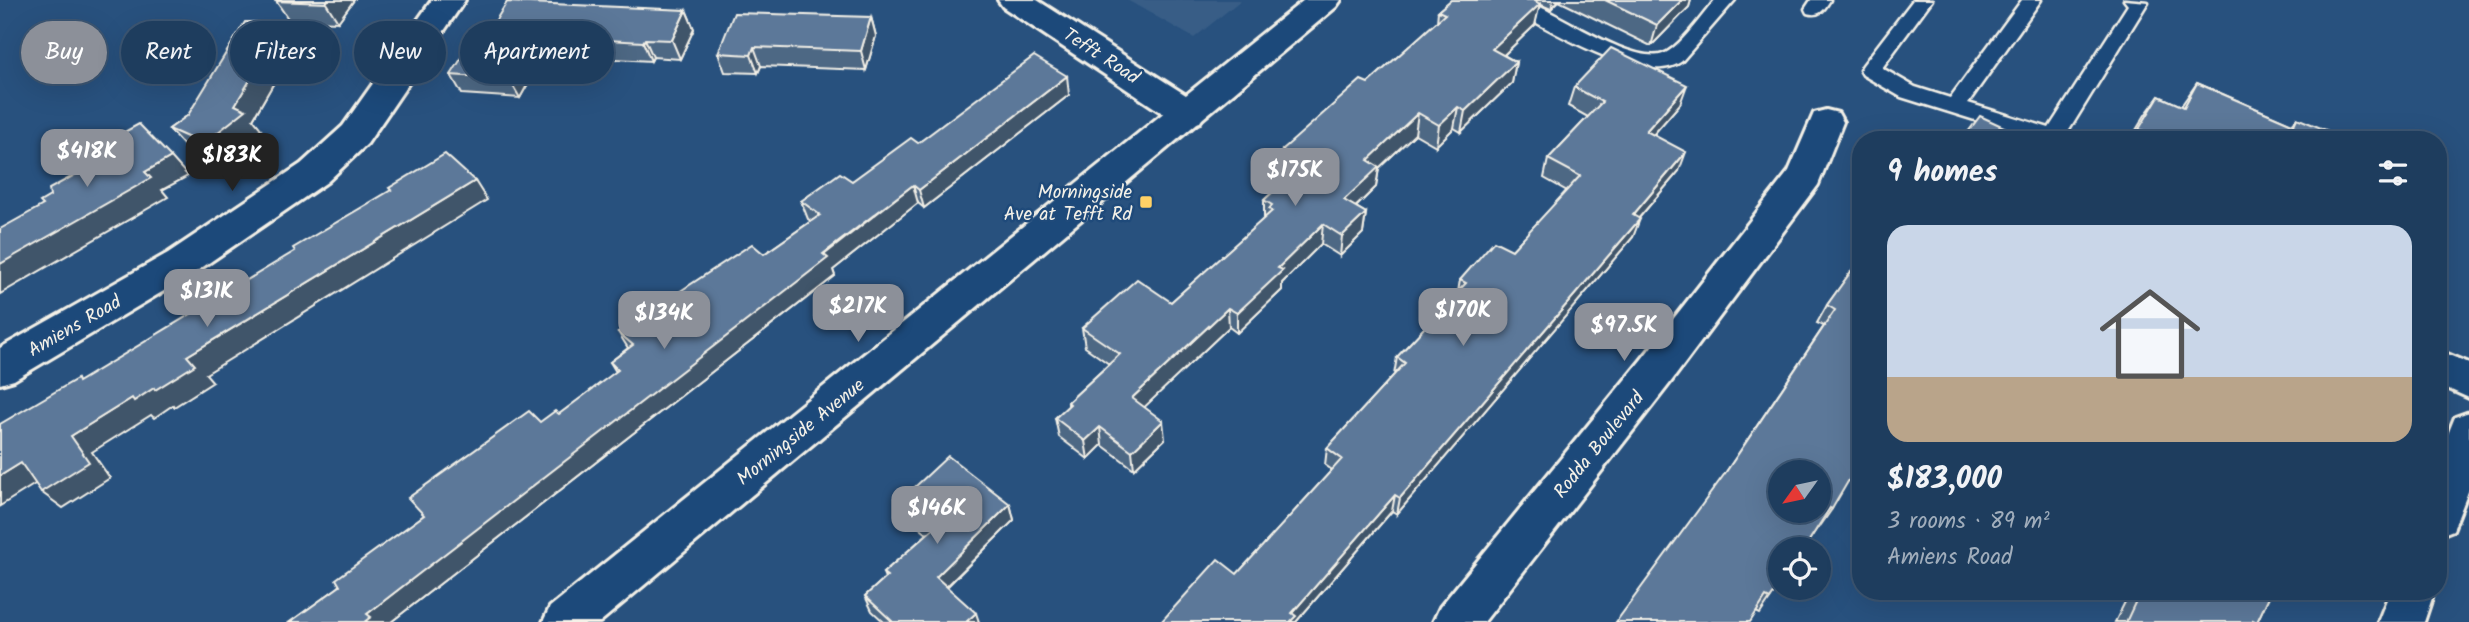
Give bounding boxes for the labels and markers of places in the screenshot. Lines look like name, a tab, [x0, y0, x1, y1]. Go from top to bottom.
pin: $418K	[38, 130, 136, 189]
pin: $183K	[183, 134, 281, 193]
pin: $175K	[1246, 148, 1344, 208]
place label: Morningside Ave at Tefft Rd	[1004, 178, 1133, 230]
marker: Morningside Ave at Tefft Rd	[1138, 194, 1154, 210]
pin: $131K	[158, 270, 256, 329]
pin: $217K	[809, 284, 907, 344]
pin: $170K	[1414, 288, 1512, 348]
pin: $134K	[615, 292, 713, 351]
pin: $97.5K	[1567, 304, 1681, 363]
pin: $146K	[888, 486, 986, 546]

